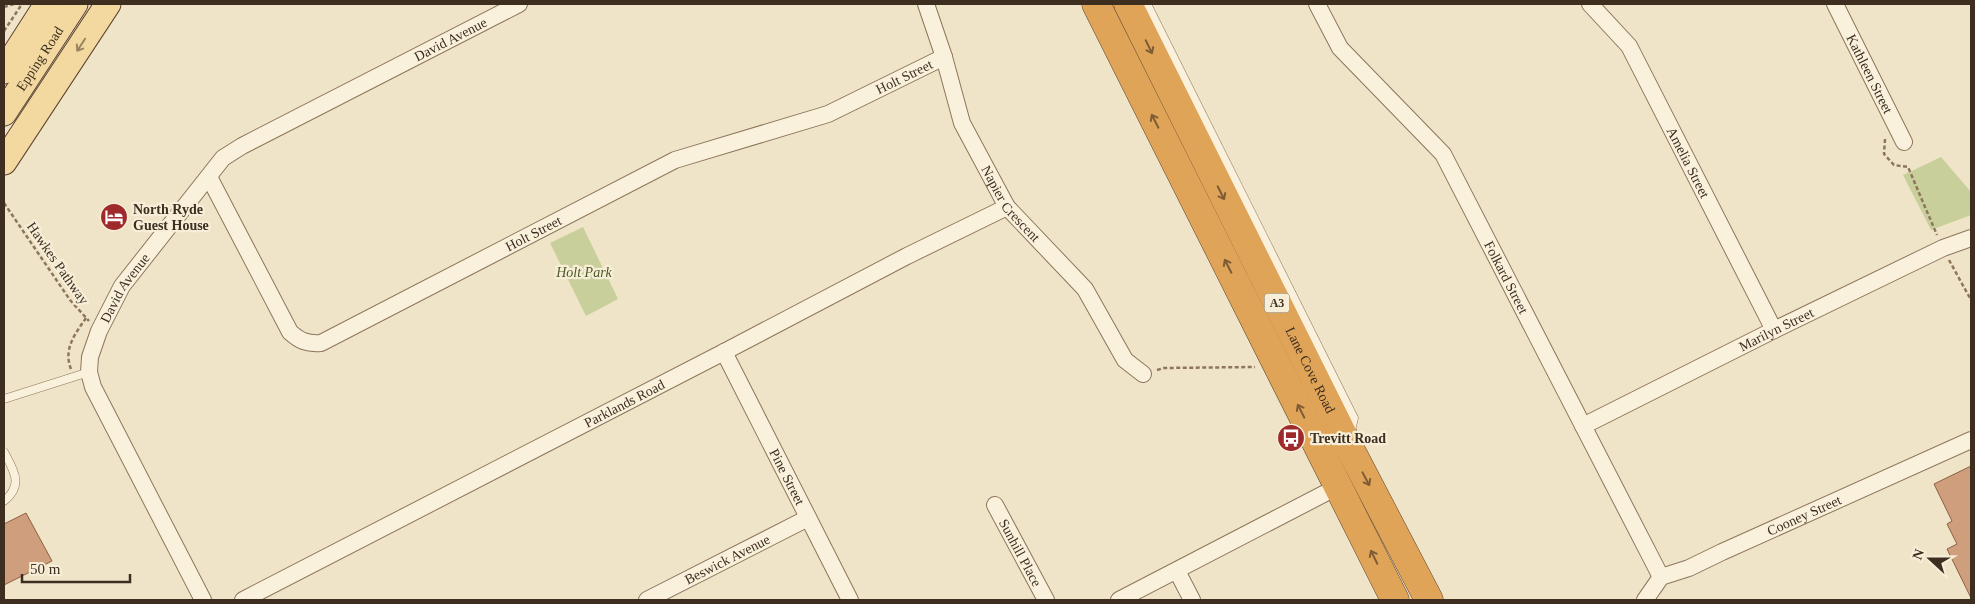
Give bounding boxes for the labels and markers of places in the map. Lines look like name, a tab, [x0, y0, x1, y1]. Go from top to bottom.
hotel icon: North Ryde Guest House	[99, 202, 129, 232]
place label: North Ryde Guest House	[133, 202, 209, 233]
bus stop icon: Trevitt Road	[1276, 423, 1306, 453]
place label: Trevitt Road	[1310, 431, 1386, 446]

